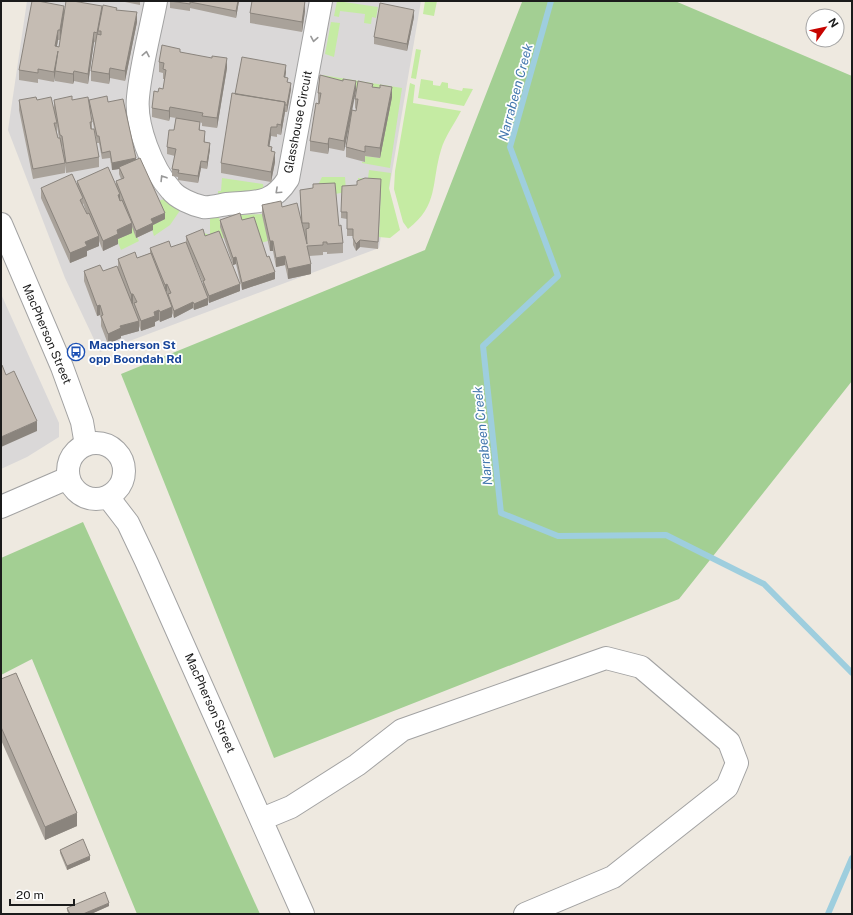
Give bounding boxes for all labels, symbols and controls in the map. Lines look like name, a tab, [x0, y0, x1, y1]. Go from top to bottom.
north arrow	[805, 8, 845, 48]
text: N	[826, 16, 841, 29]
one-way arrow	[310, 36, 319, 42]
water label: Narrabeen Creek	[495, 42, 536, 142]
one-way arrow	[141, 51, 150, 57]
street label: Glasshouse Circuit	[281, 69, 315, 175]
one-way arrow	[160, 175, 168, 182]
one-way arrow	[275, 187, 283, 194]
street label: MacPherson Street	[20, 282, 75, 386]
place label: Macpherson St opp Boondah Rd	[89, 338, 182, 366]
bus stop icon: Macpherson St opp Boondah Rd	[66, 342, 86, 362]
water label: Narrabeen Creek	[470, 386, 495, 486]
street label: MacPherson Street	[182, 651, 238, 755]
scale bar	[10, 881, 74, 907]
text: 20 m	[16, 888, 44, 902]

